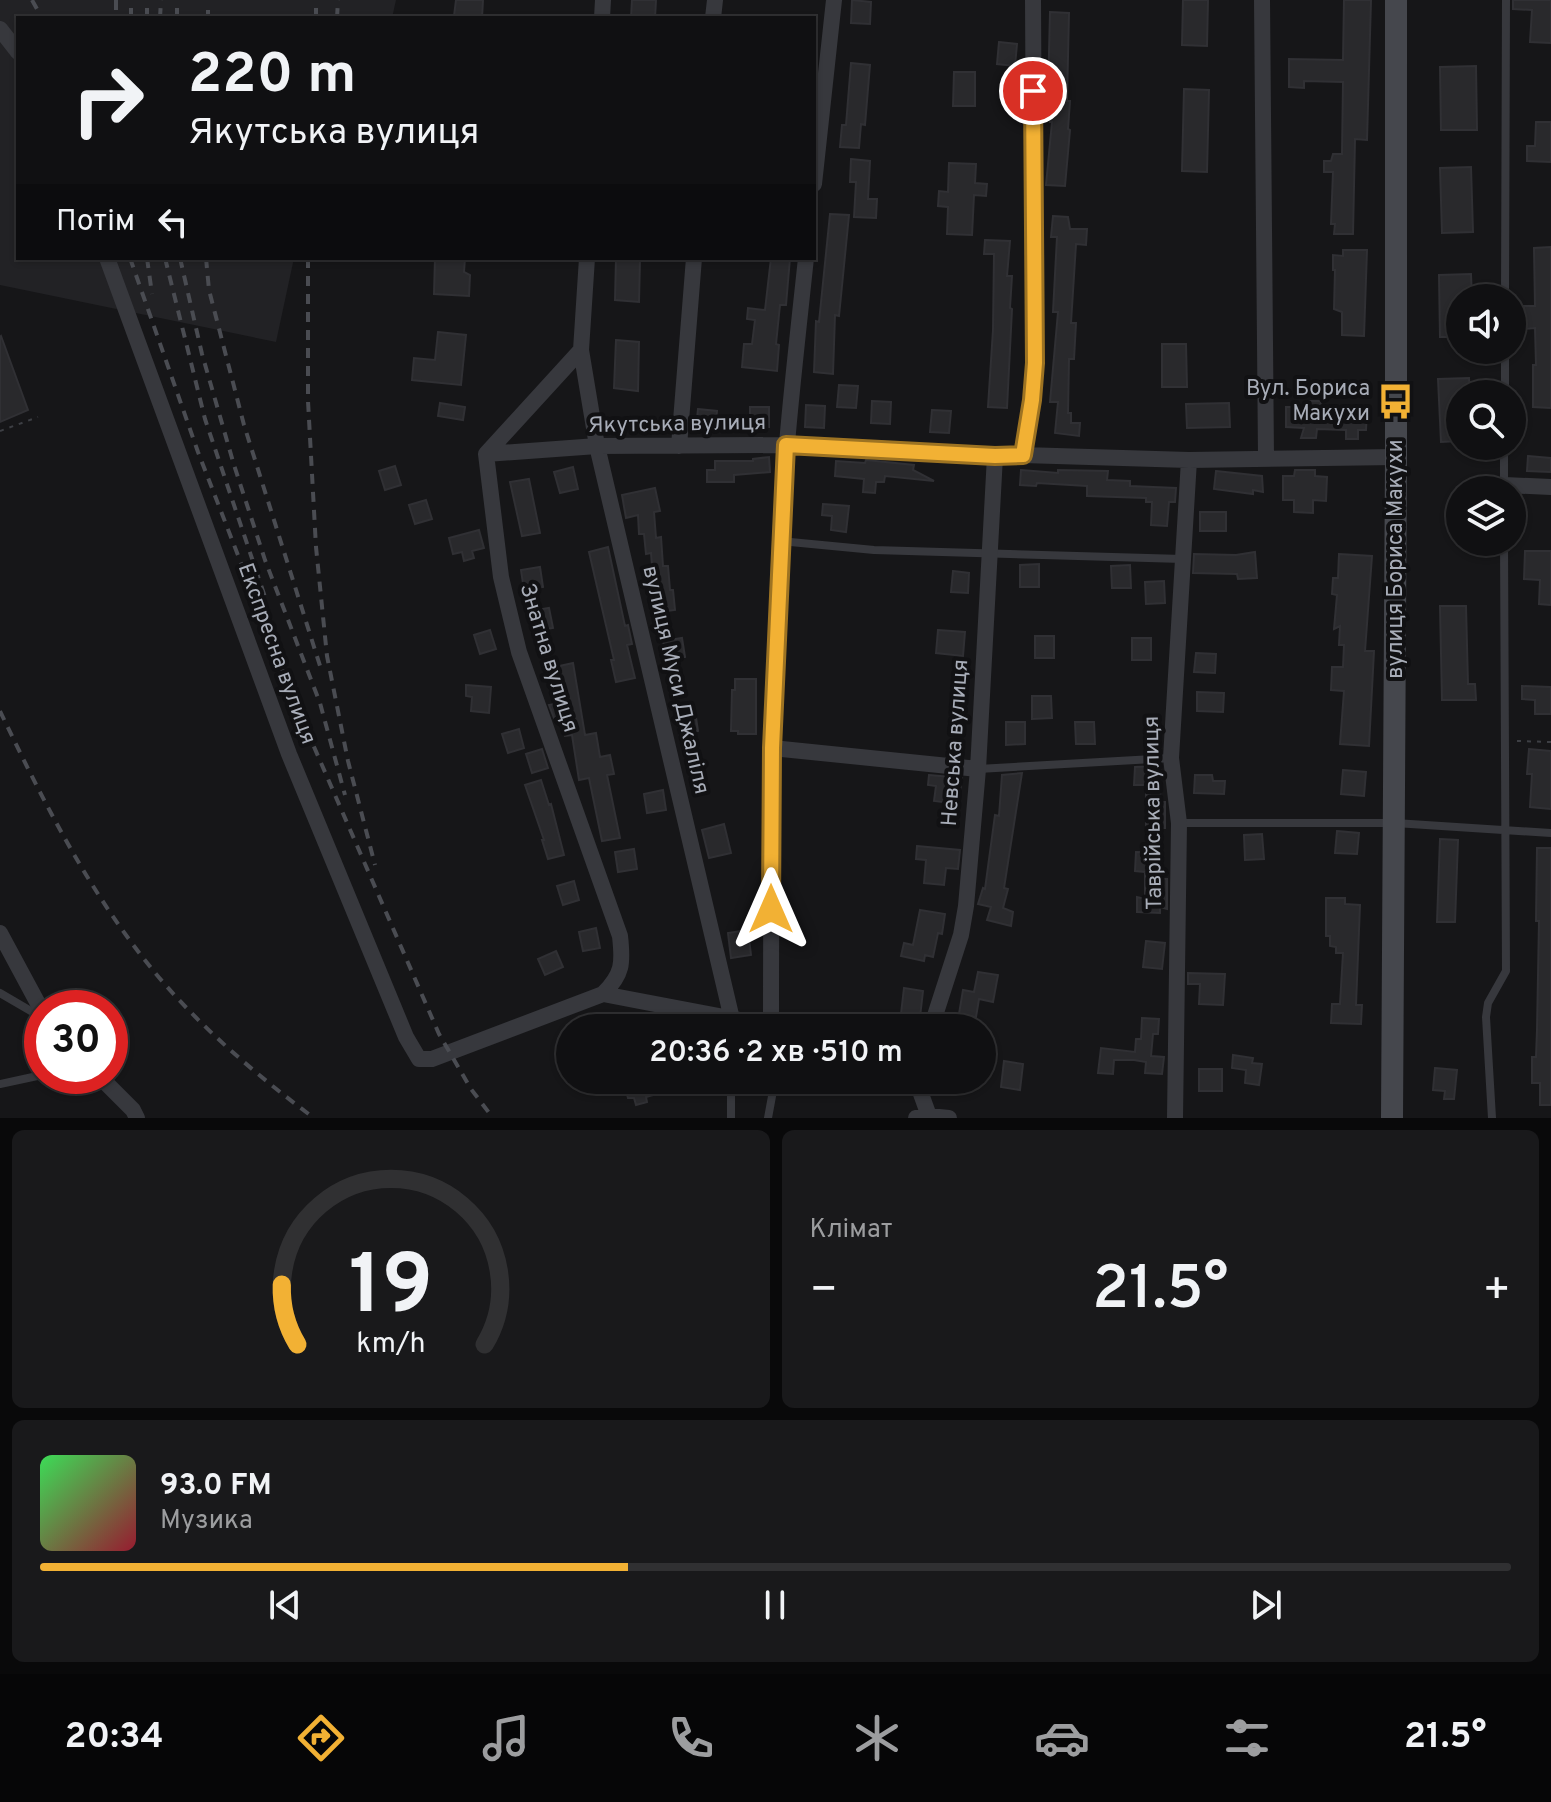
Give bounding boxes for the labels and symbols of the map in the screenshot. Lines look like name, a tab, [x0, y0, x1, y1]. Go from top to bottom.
pin	[999, 57, 1067, 125]
place label: Вул. Бориса Макухи	[1246, 376, 1370, 428]
bus stop icon: Вул. Бориса Макухи	[1377, 383, 1415, 421]
street label: Якутська вулиця	[588, 410, 766, 440]
street label: вулиця Бориса Макухи	[1383, 439, 1410, 679]
street label: Експресна вулиця	[231, 560, 321, 748]
street label: вулиця Муси Джаліля	[636, 563, 714, 797]
street label: Знатна вулиця	[513, 580, 583, 736]
street label: Невська вулиця	[937, 659, 975, 827]
street label: Таврійська вулиця	[1139, 716, 1169, 910]
position arrow	[729, 867, 813, 951]
speed limit sign: 30	[24, 990, 128, 1094]

